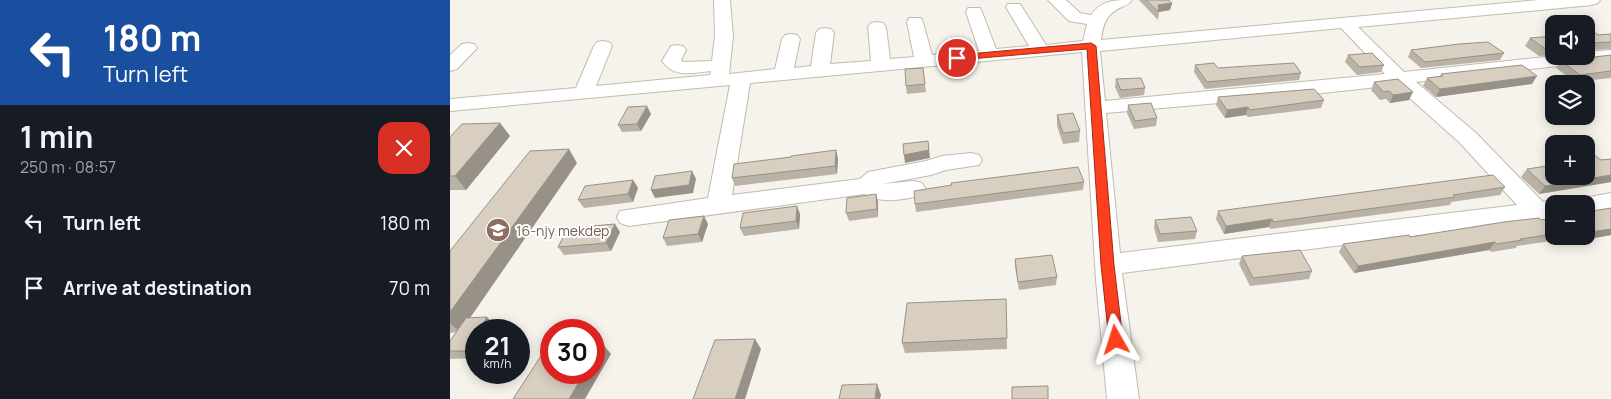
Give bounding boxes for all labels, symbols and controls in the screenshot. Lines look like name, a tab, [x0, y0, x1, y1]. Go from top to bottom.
text: 180 m	[103, 14, 201, 62]
map controls	[1545, 15, 1595, 245]
button: sound	[1545, 15, 1595, 65]
icon: left	[20, 20, 85, 85]
pin	[936, 37, 978, 79]
icon: arrive	[943, 44, 971, 72]
text: Turn left	[103, 59, 188, 89]
button: layers	[1545, 75, 1595, 125]
text: 1 min	[20, 116, 93, 157]
button: close	[378, 122, 430, 174]
button: +	[1545, 135, 1595, 185]
text: 250 m · 08:57	[20, 156, 116, 178]
button: −	[1545, 195, 1595, 245]
icon: left	[20, 209, 48, 237]
text: Turn left	[63, 210, 141, 236]
text: 180 m	[380, 210, 430, 236]
school or university icon: 16-njy mekdep	[485, 217, 511, 243]
place label: 16-njy mekdep	[516, 221, 609, 240]
icon: arrive	[20, 274, 48, 302]
text: Arrive at destination	[63, 275, 252, 301]
text: 70 m	[389, 275, 430, 301]
position arrow	[1089, 313, 1141, 365]
speed limit sign: 30	[540, 319, 605, 384]
text: 21	[485, 328, 510, 363]
text: km/h	[484, 355, 511, 372]

